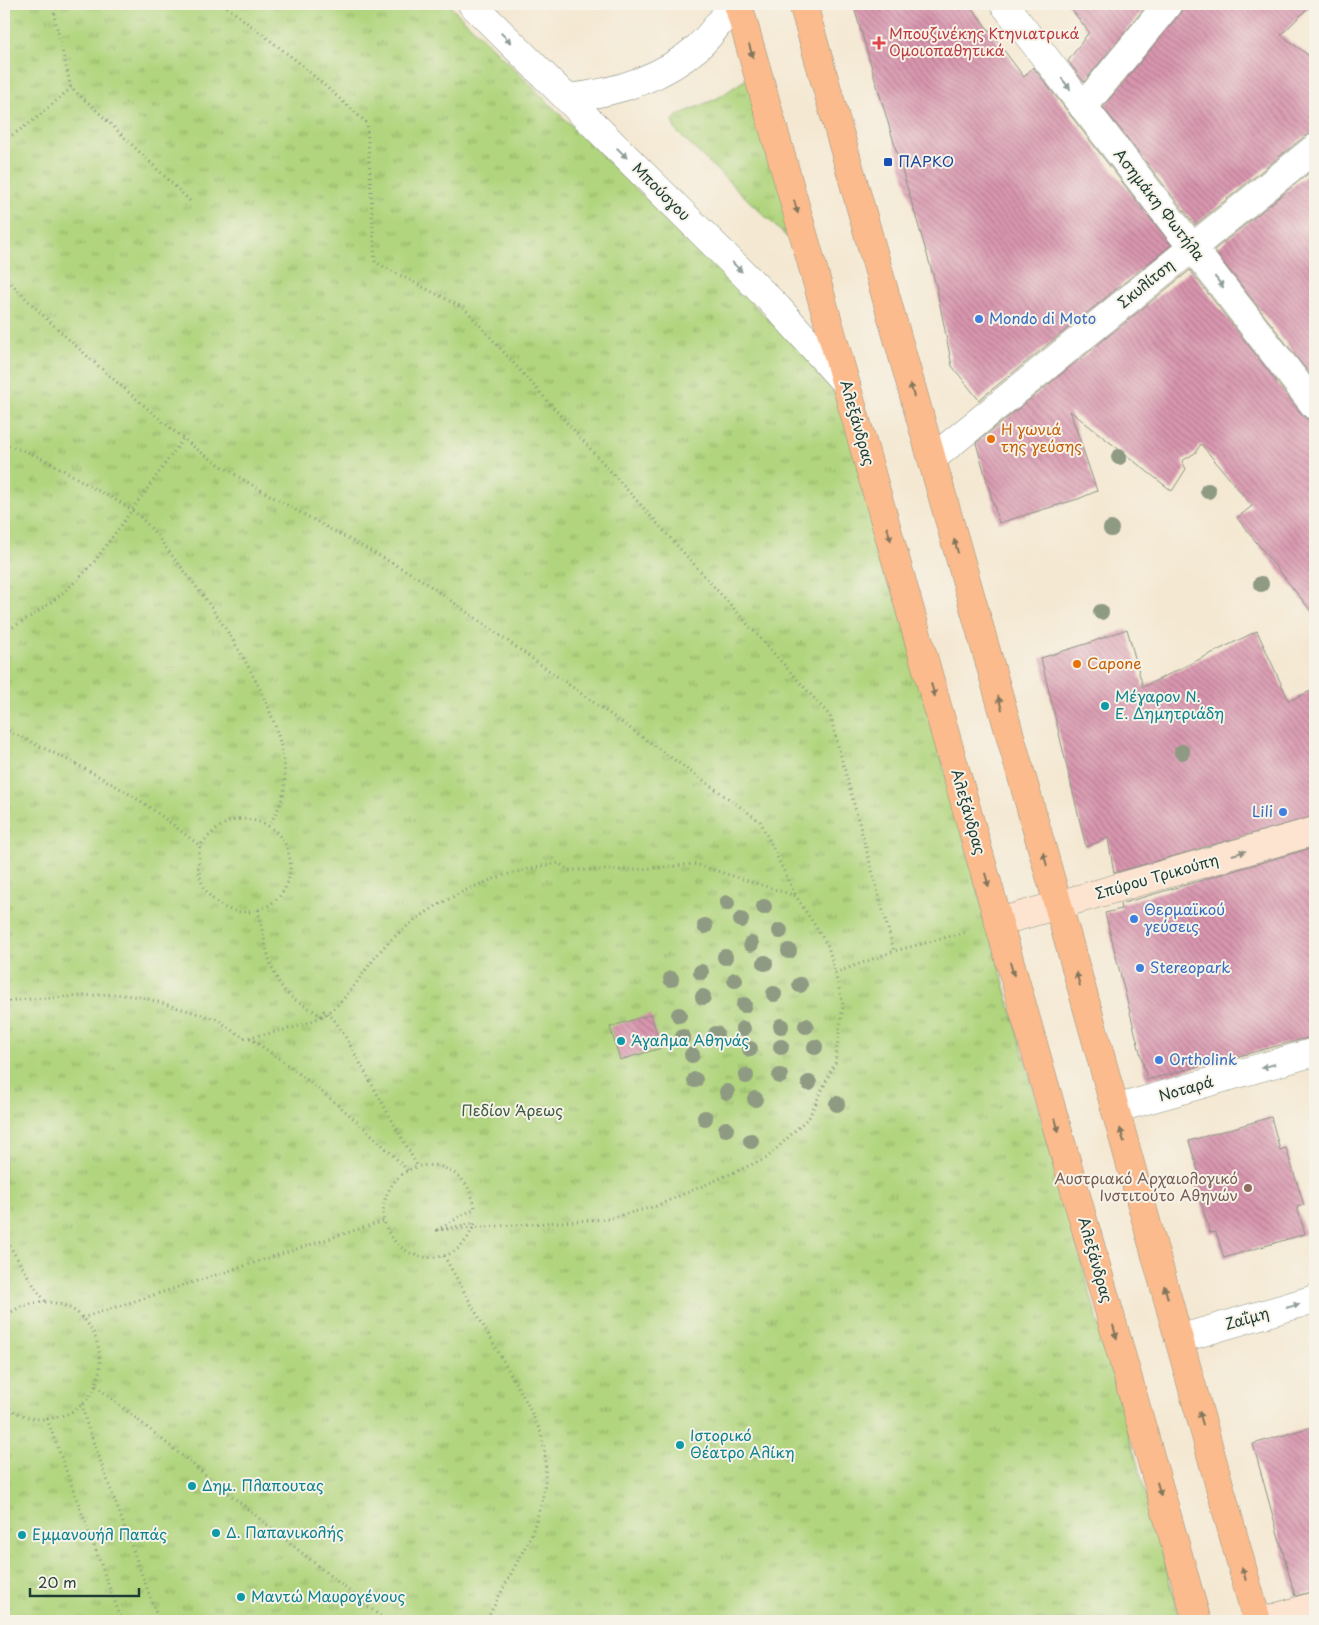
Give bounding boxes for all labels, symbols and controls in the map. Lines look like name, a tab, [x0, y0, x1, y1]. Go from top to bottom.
place label: Μπουζινέκης Κτηνιατρικά Ομοιοπαθητικά	[889, 21, 1080, 61]
one-way arrow	[500, 32, 512, 44]
marker: Μπουζινέκης Κτηνιατρικά Ομοιοπαθητικά	[873, 37, 885, 49]
one-way arrow	[748, 43, 756, 58]
one-way arrow	[1061, 77, 1071, 91]
street label: Ασημάκη Φωτήλα	[1109, 143, 1211, 265]
one-way arrow	[616, 146, 628, 158]
place label: ΠΑΡΚΟ	[898, 149, 954, 172]
marker: ΠΑΡΚΟ	[882, 156, 894, 168]
street label: Μπούσγου	[628, 157, 696, 225]
one-way arrow	[792, 200, 800, 215]
street label: Σκυλίτση	[1112, 253, 1178, 313]
one-way arrow	[731, 261, 743, 273]
one-way arrow	[1214, 275, 1224, 288]
place label: Mondo di Moto	[989, 306, 1096, 329]
marker: Mondo di Moto	[973, 313, 985, 325]
street label: Αλεξάνδρας	[835, 377, 882, 468]
one-way arrow	[908, 382, 916, 398]
place label: Η γωνιά της γεύσης	[1001, 417, 1082, 457]
marker: Η γωνιά της γεύσης	[985, 433, 997, 445]
one-way arrow	[885, 527, 893, 542]
one-way arrow	[952, 539, 960, 554]
place label: Capone	[1087, 651, 1142, 674]
marker: Capone	[1071, 658, 1083, 670]
one-way arrow	[929, 683, 937, 698]
place label: Μέγαρον Ν. Ε. Δημητριάδη	[1115, 684, 1224, 724]
one-way arrow	[996, 695, 1004, 710]
marker: Μέγαρον Ν. Ε. Δημητριάδη	[1099, 700, 1111, 712]
street label: Αλεξάνδρας	[946, 766, 993, 857]
place label: Lili	[1252, 799, 1273, 822]
marker: Lili	[1277, 806, 1289, 818]
street label: Σπύρου Τρικούπη	[1092, 847, 1221, 904]
one-way arrow	[1231, 849, 1247, 857]
one-way arrow	[1040, 852, 1048, 867]
one-way arrow	[983, 873, 991, 888]
place label: Θερμαϊκού γεύσεις	[1144, 897, 1225, 937]
marker: Θερμαϊκού γεύσεις	[1128, 913, 1140, 925]
place label: Stereopark	[1150, 955, 1230, 978]
one-way arrow	[1009, 962, 1017, 977]
marker: Stereopark	[1134, 962, 1146, 974]
one-way arrow	[1074, 971, 1082, 986]
place label: Άγαλμα Αθηνάς	[631, 1028, 750, 1051]
marker: Άγαλμα Αθηνάς	[615, 1035, 627, 1047]
place label: Ortholink	[1169, 1047, 1237, 1070]
marker: Ortholink	[1153, 1054, 1165, 1066]
one-way arrow	[1261, 1062, 1276, 1070]
street label: Νοταρά	[1156, 1069, 1216, 1106]
park label: Πεδίον Άρεως	[461, 1098, 563, 1121]
one-way arrow	[1053, 1118, 1061, 1133]
one-way arrow	[1117, 1128, 1125, 1143]
place label: Αυστριακό Αρχαιολογικό Ινστιτούτο Αθηνών	[1054, 1166, 1238, 1206]
marker: Αυστριακό Αρχαιολογικό Ινστιτούτο Αθηνών	[1242, 1182, 1254, 1194]
street label: Αλεξάνδρας	[1073, 1214, 1120, 1305]
one-way arrow	[1161, 1284, 1169, 1299]
street label: Ζαΐμη	[1222, 1300, 1271, 1335]
one-way arrow	[1285, 1301, 1300, 1309]
one-way arrow	[1112, 1325, 1120, 1340]
one-way arrow	[1196, 1410, 1204, 1425]
place label: Ιστορικό Θέατρο Αλίκη	[690, 1423, 795, 1463]
marker: Ιστορικό Θέατρο Αλίκη	[674, 1439, 686, 1451]
place label: Δημ. Πλαπουτας	[202, 1473, 324, 1496]
marker: Δημ. Πλαπουτας	[186, 1480, 198, 1492]
one-way arrow	[1156, 1481, 1164, 1496]
place label: Δ. Παπανικολής	[226, 1520, 344, 1543]
place label: Εμμανουήλ Παπάς	[32, 1522, 167, 1545]
marker: Δ. Παπανικολής	[210, 1527, 222, 1539]
marker: Εμμανουήλ Παπάς	[16, 1529, 28, 1541]
scale bar	[30, 1565, 139, 1597]
one-way arrow	[1240, 1567, 1248, 1582]
text: 20 m	[38, 1570, 77, 1593]
place label: Μαντώ Μαυρογένους	[251, 1584, 406, 1607]
marker: Μαντώ Μαυρογένους	[235, 1591, 247, 1603]

